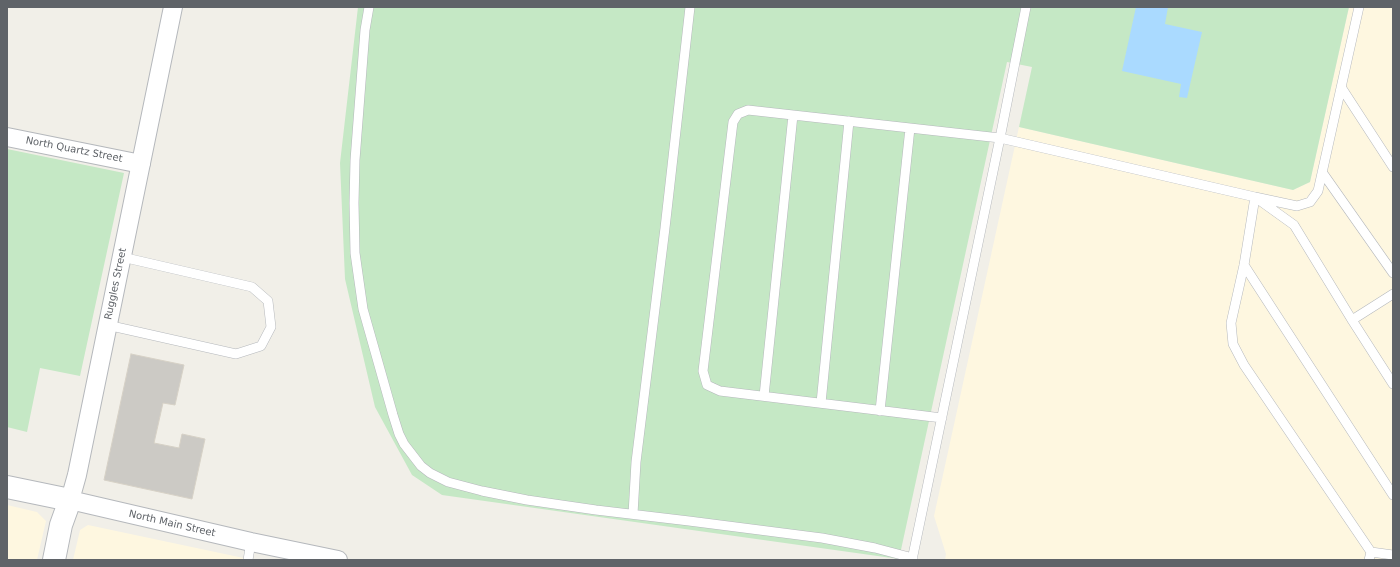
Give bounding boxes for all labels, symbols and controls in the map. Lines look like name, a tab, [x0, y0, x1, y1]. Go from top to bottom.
street label: North Quartz Street	[25, 135, 123, 165]
street label: Ruggles Street	[103, 247, 129, 321]
street label: North Main Street	[127, 508, 217, 540]

